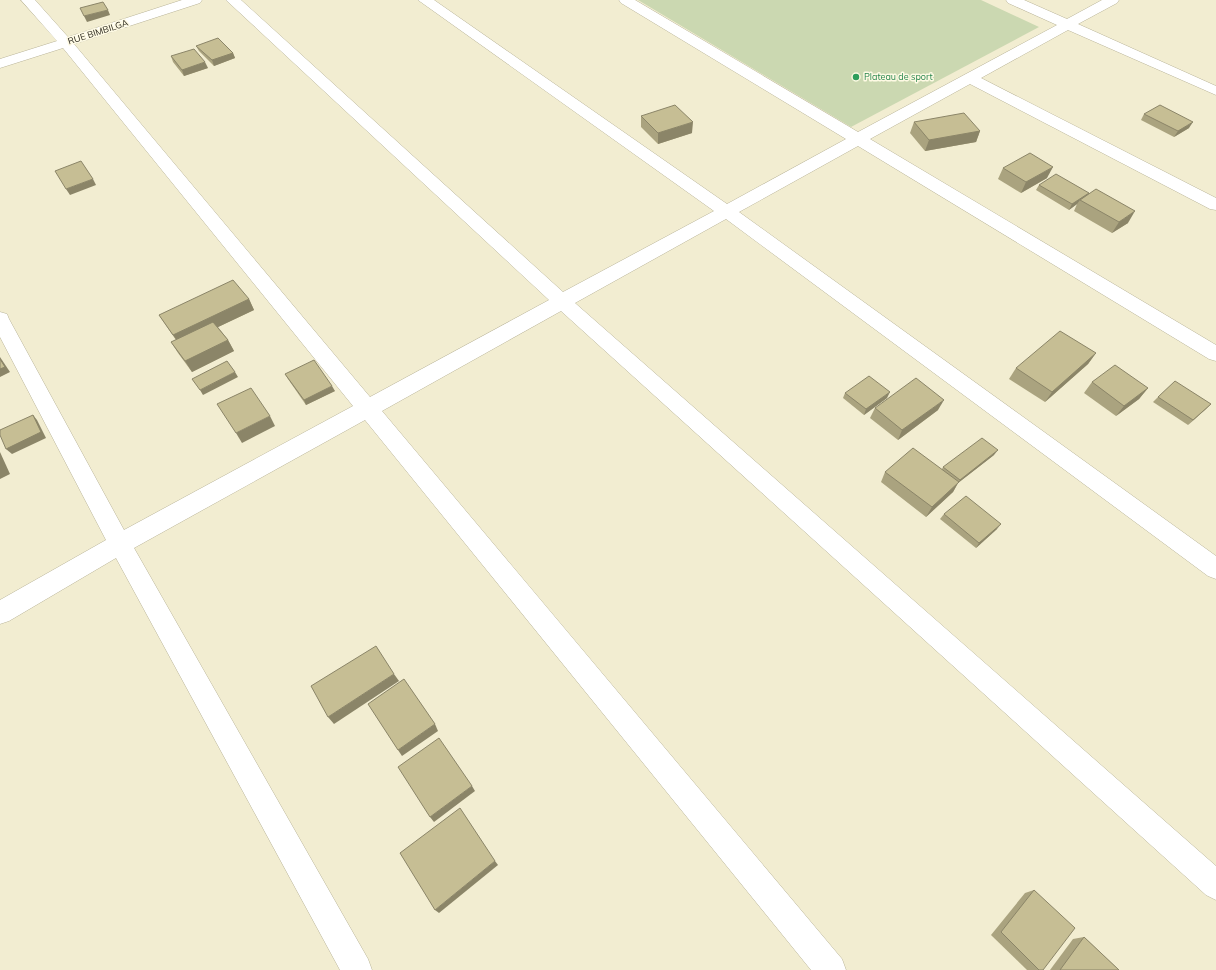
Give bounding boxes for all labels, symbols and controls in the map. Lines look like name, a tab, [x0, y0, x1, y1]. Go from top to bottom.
street label: RUE BIMBILGA	[66, 16, 130, 46]
place label: Plateau de sport	[864, 71, 933, 82]
marker: Plateau de sport	[851, 72, 861, 82]

